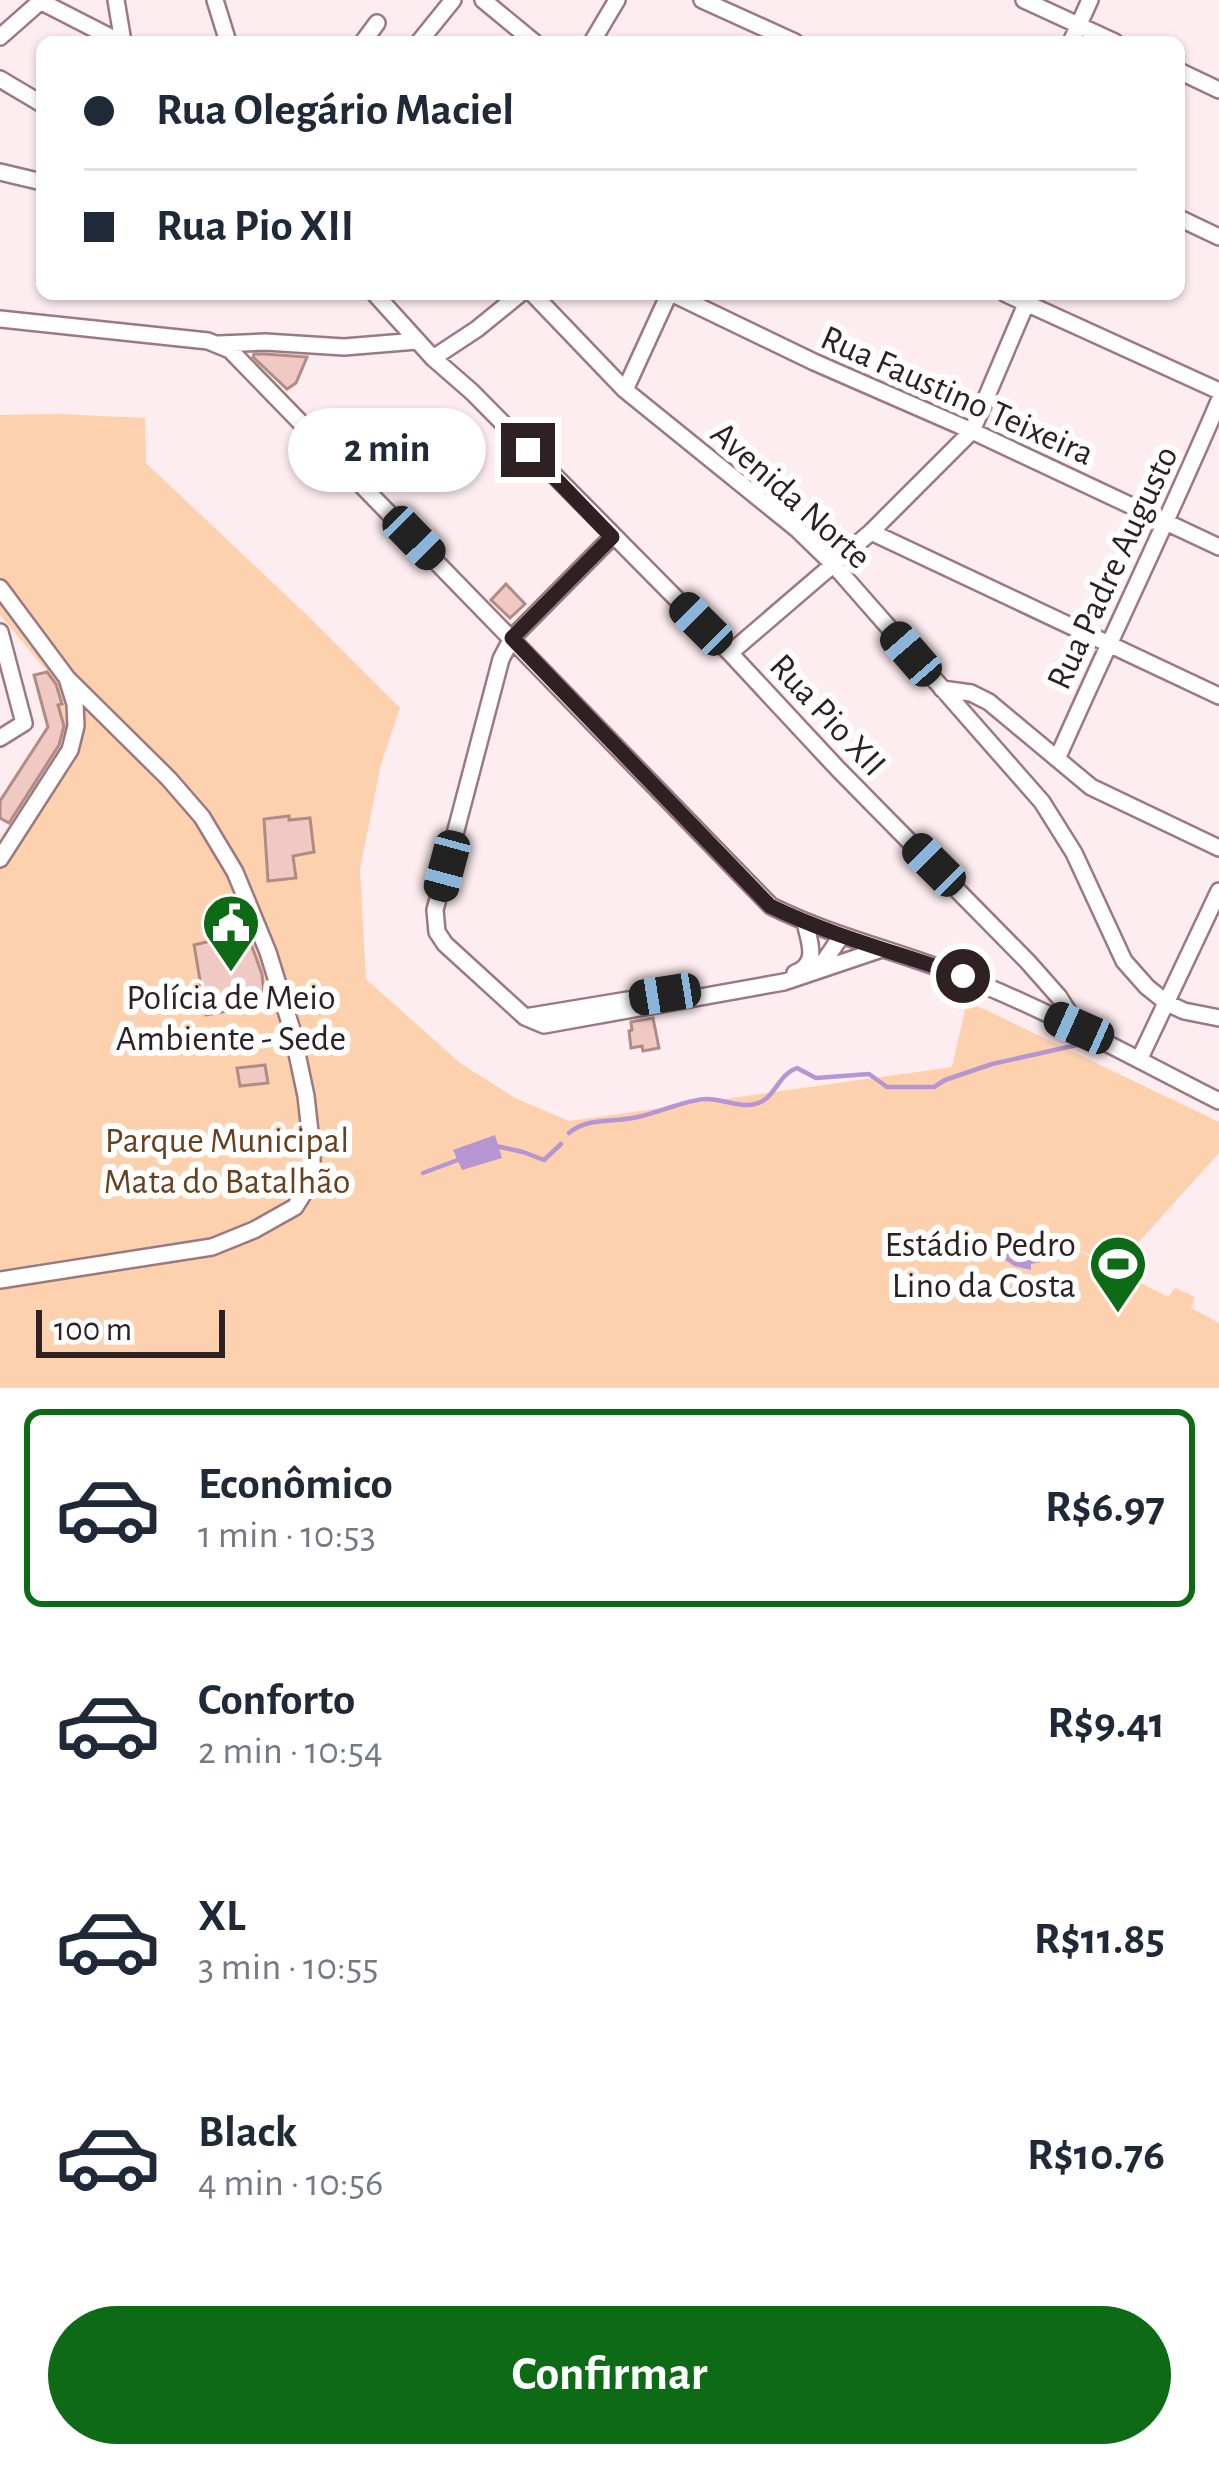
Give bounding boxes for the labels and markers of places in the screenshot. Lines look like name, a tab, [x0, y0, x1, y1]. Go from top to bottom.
public building icon: Polícia de Meio Ambiente - Sede	[200, 892, 262, 974]
place label: Polícia de Meio Ambiente - Sede	[116, 980, 346, 1057]
place label: Estádio Pedro Lino da Costa	[885, 1227, 1076, 1304]
sports icon: Estádio Pedro Lino da Costa	[1087, 1233, 1149, 1315]

